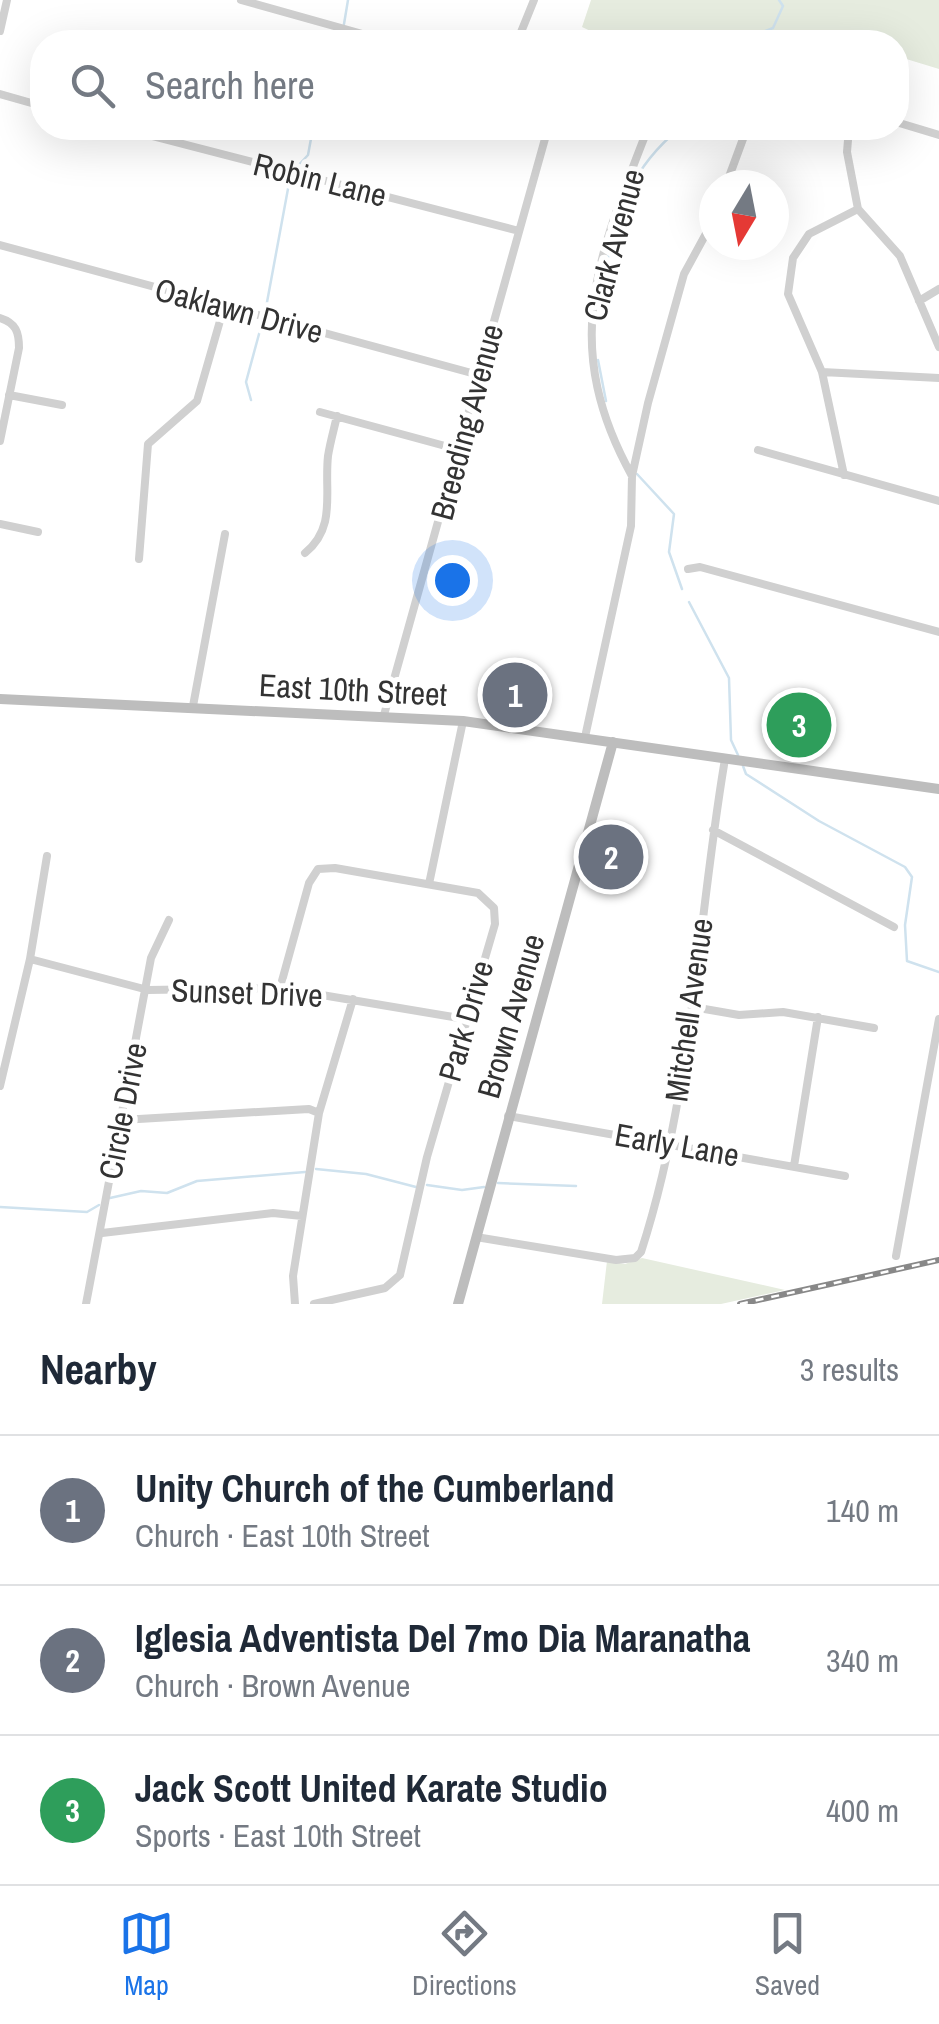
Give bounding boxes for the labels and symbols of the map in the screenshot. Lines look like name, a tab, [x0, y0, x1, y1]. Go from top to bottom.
street label: Robin Lane	[249, 142, 391, 217]
street label: Clark Avenue	[573, 164, 654, 326]
north arrow	[699, 170, 789, 260]
street label: Oaklawn Drive	[150, 267, 328, 354]
street label: Breeding Avenue	[420, 319, 513, 524]
your location	[427, 555, 478, 606]
pin: 1	[482, 658, 548, 732]
street label: East 10th Street	[258, 663, 448, 716]
pin: 3	[766, 688, 832, 762]
pin: 2	[578, 820, 644, 894]
street label: Mitchell Avenue	[654, 915, 723, 1104]
street label: Brown Avenue	[467, 929, 554, 1103]
street label: Park Drive	[428, 955, 503, 1086]
street label: Sunset Drive	[170, 968, 324, 1017]
street label: Circle Drive	[88, 1039, 157, 1183]
street label: Early Lane	[612, 1112, 743, 1177]

